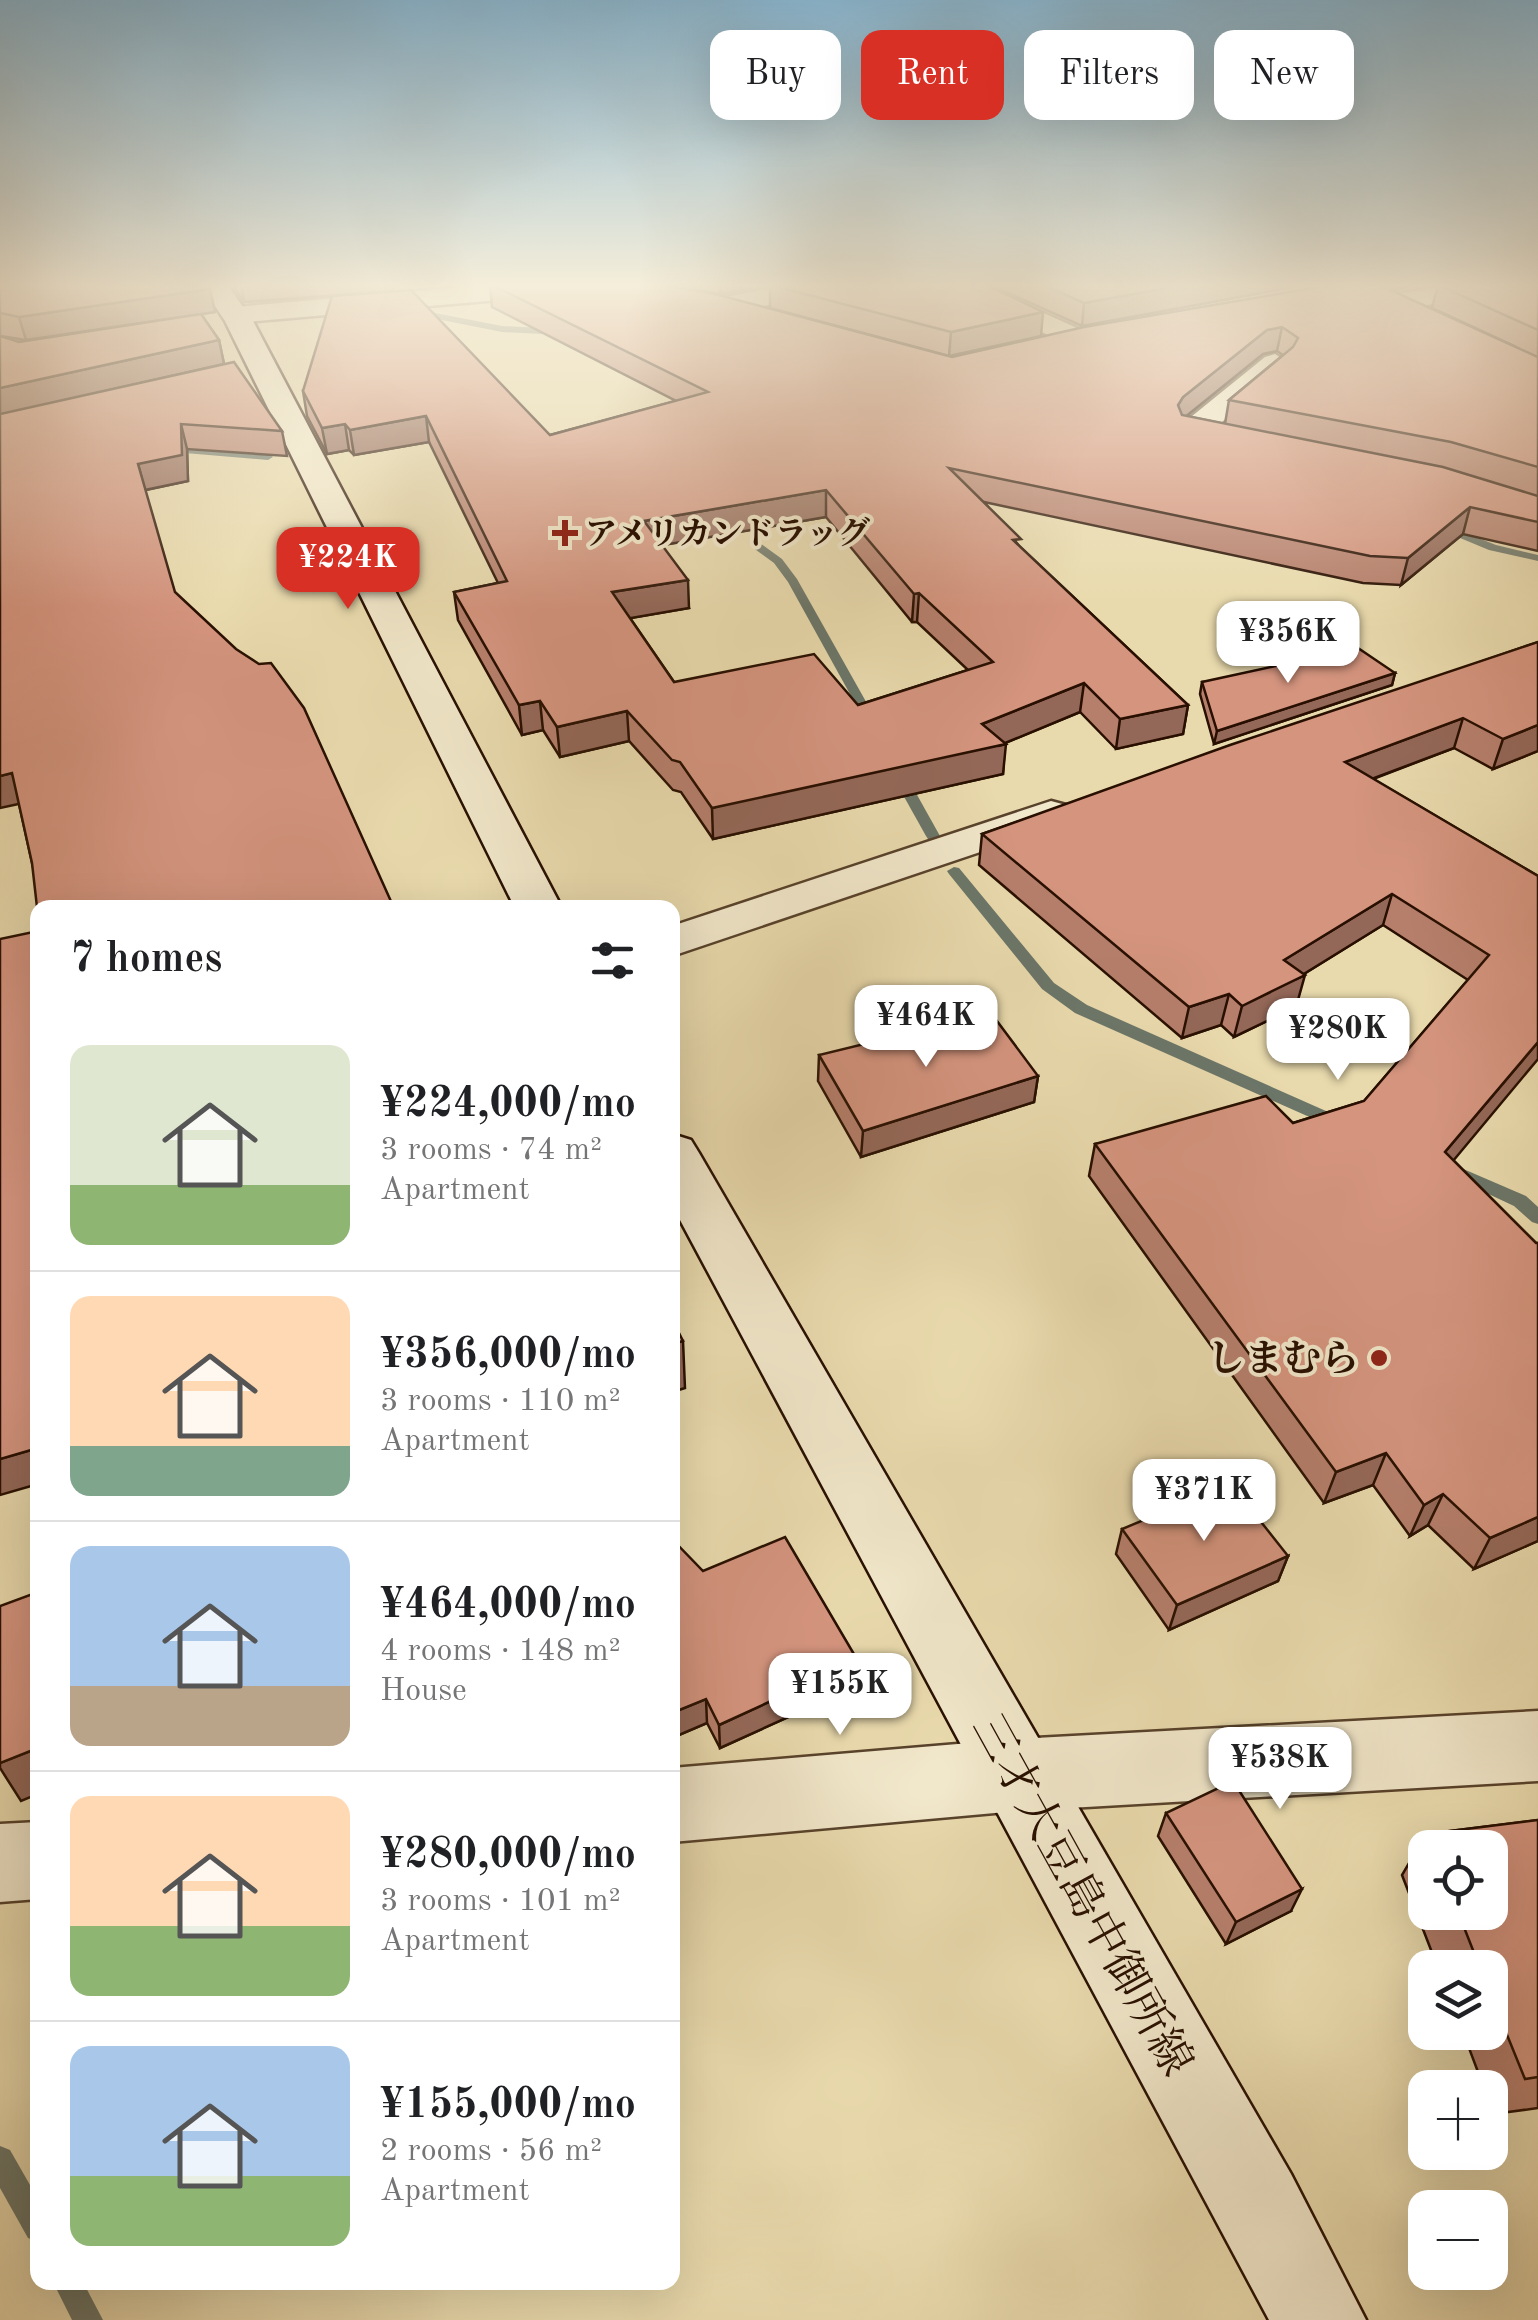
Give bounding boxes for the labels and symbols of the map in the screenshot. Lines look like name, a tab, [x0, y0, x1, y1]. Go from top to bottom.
place label: アメリカンドラッグ	[585, 516, 870, 552]
marker: アメリカンドラッグ	[554, 522, 576, 544]
pin: ¥224K	[278, 527, 418, 612]
pin: ¥356K	[1218, 601, 1358, 686]
pin: ¥464K	[856, 985, 996, 1070]
pin: ¥280K	[1268, 998, 1408, 1083]
place label: しまむら	[1207, 1340, 1359, 1380]
marker: しまむら	[1368, 1347, 1390, 1369]
pin: ¥371K	[1134, 1459, 1274, 1544]
pin: ¥155K	[770, 1653, 910, 1738]
street label: 三才大豆島中御所線	[962, 1706, 1201, 2084]
pin: ¥538K	[1210, 1727, 1350, 1812]

